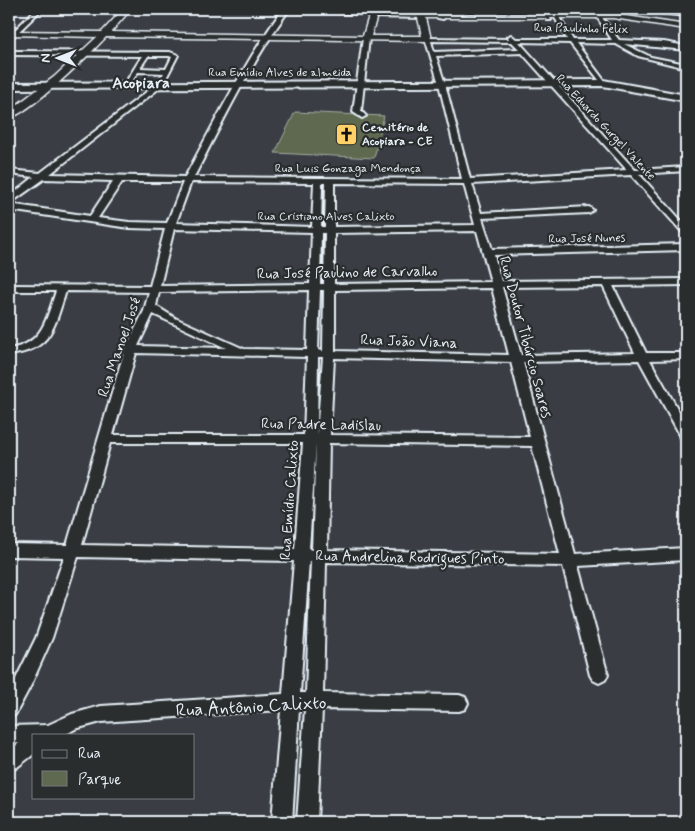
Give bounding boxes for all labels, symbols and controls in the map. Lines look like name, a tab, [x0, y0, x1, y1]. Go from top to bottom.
street label: Rua Paulinho Felix	[534, 20, 628, 38]
north arrow	[32, 32, 82, 82]
text: N	[37, 53, 55, 63]
street label: Rua Emídio Alves de almeida	[208, 65, 352, 81]
street label: Rua Eduardo Gurgel Valente	[552, 71, 659, 184]
district label: Acopiara	[112, 73, 170, 94]
place label: Cemitério de Acopiara - CE	[362, 120, 432, 150]
church icon: Cemitério de Acopiara - CE	[334, 122, 358, 146]
street label: Rua Luis Gonzaga Mendonça	[275, 161, 421, 177]
street label: Rua Cristiano Alves Calixto	[257, 209, 395, 225]
street label: Rua José Nunes	[548, 230, 626, 248]
street label: Rua Doutor Tibúrcio Soares	[494, 254, 556, 421]
street label: Rua José Paulino de Carvalho	[256, 261, 438, 285]
street label: Rua Manoel José	[94, 294, 146, 400]
street label: Rua João Viana	[360, 330, 458, 354]
street label: Rua Padre Ladislau	[261, 414, 381, 436]
street label: Rua Emídio Calixto	[276, 439, 304, 561]
street label: Rua Andrelina Rodrigues Pinto	[315, 546, 505, 571]
street label: Rua Antônio Calixto	[175, 691, 327, 723]
legend	[32, 734, 195, 798]
text: Rua	[78, 744, 101, 764]
text: Parque	[78, 770, 121, 790]

